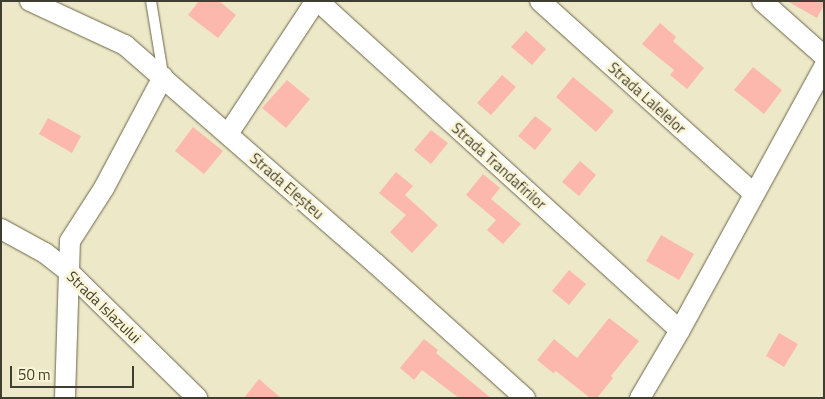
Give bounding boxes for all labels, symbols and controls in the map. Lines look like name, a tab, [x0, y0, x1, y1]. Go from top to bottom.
street label: Strada Lalelelor	[605, 59, 689, 137]
street label: Strada Trandafirilor	[448, 119, 550, 213]
street label: Strada Eleșteu	[246, 149, 328, 223]
street label: Strada Islazului	[63, 267, 145, 347]
scale bar	[12, 356, 136, 388]
text: 50 m	[18, 363, 51, 386]

